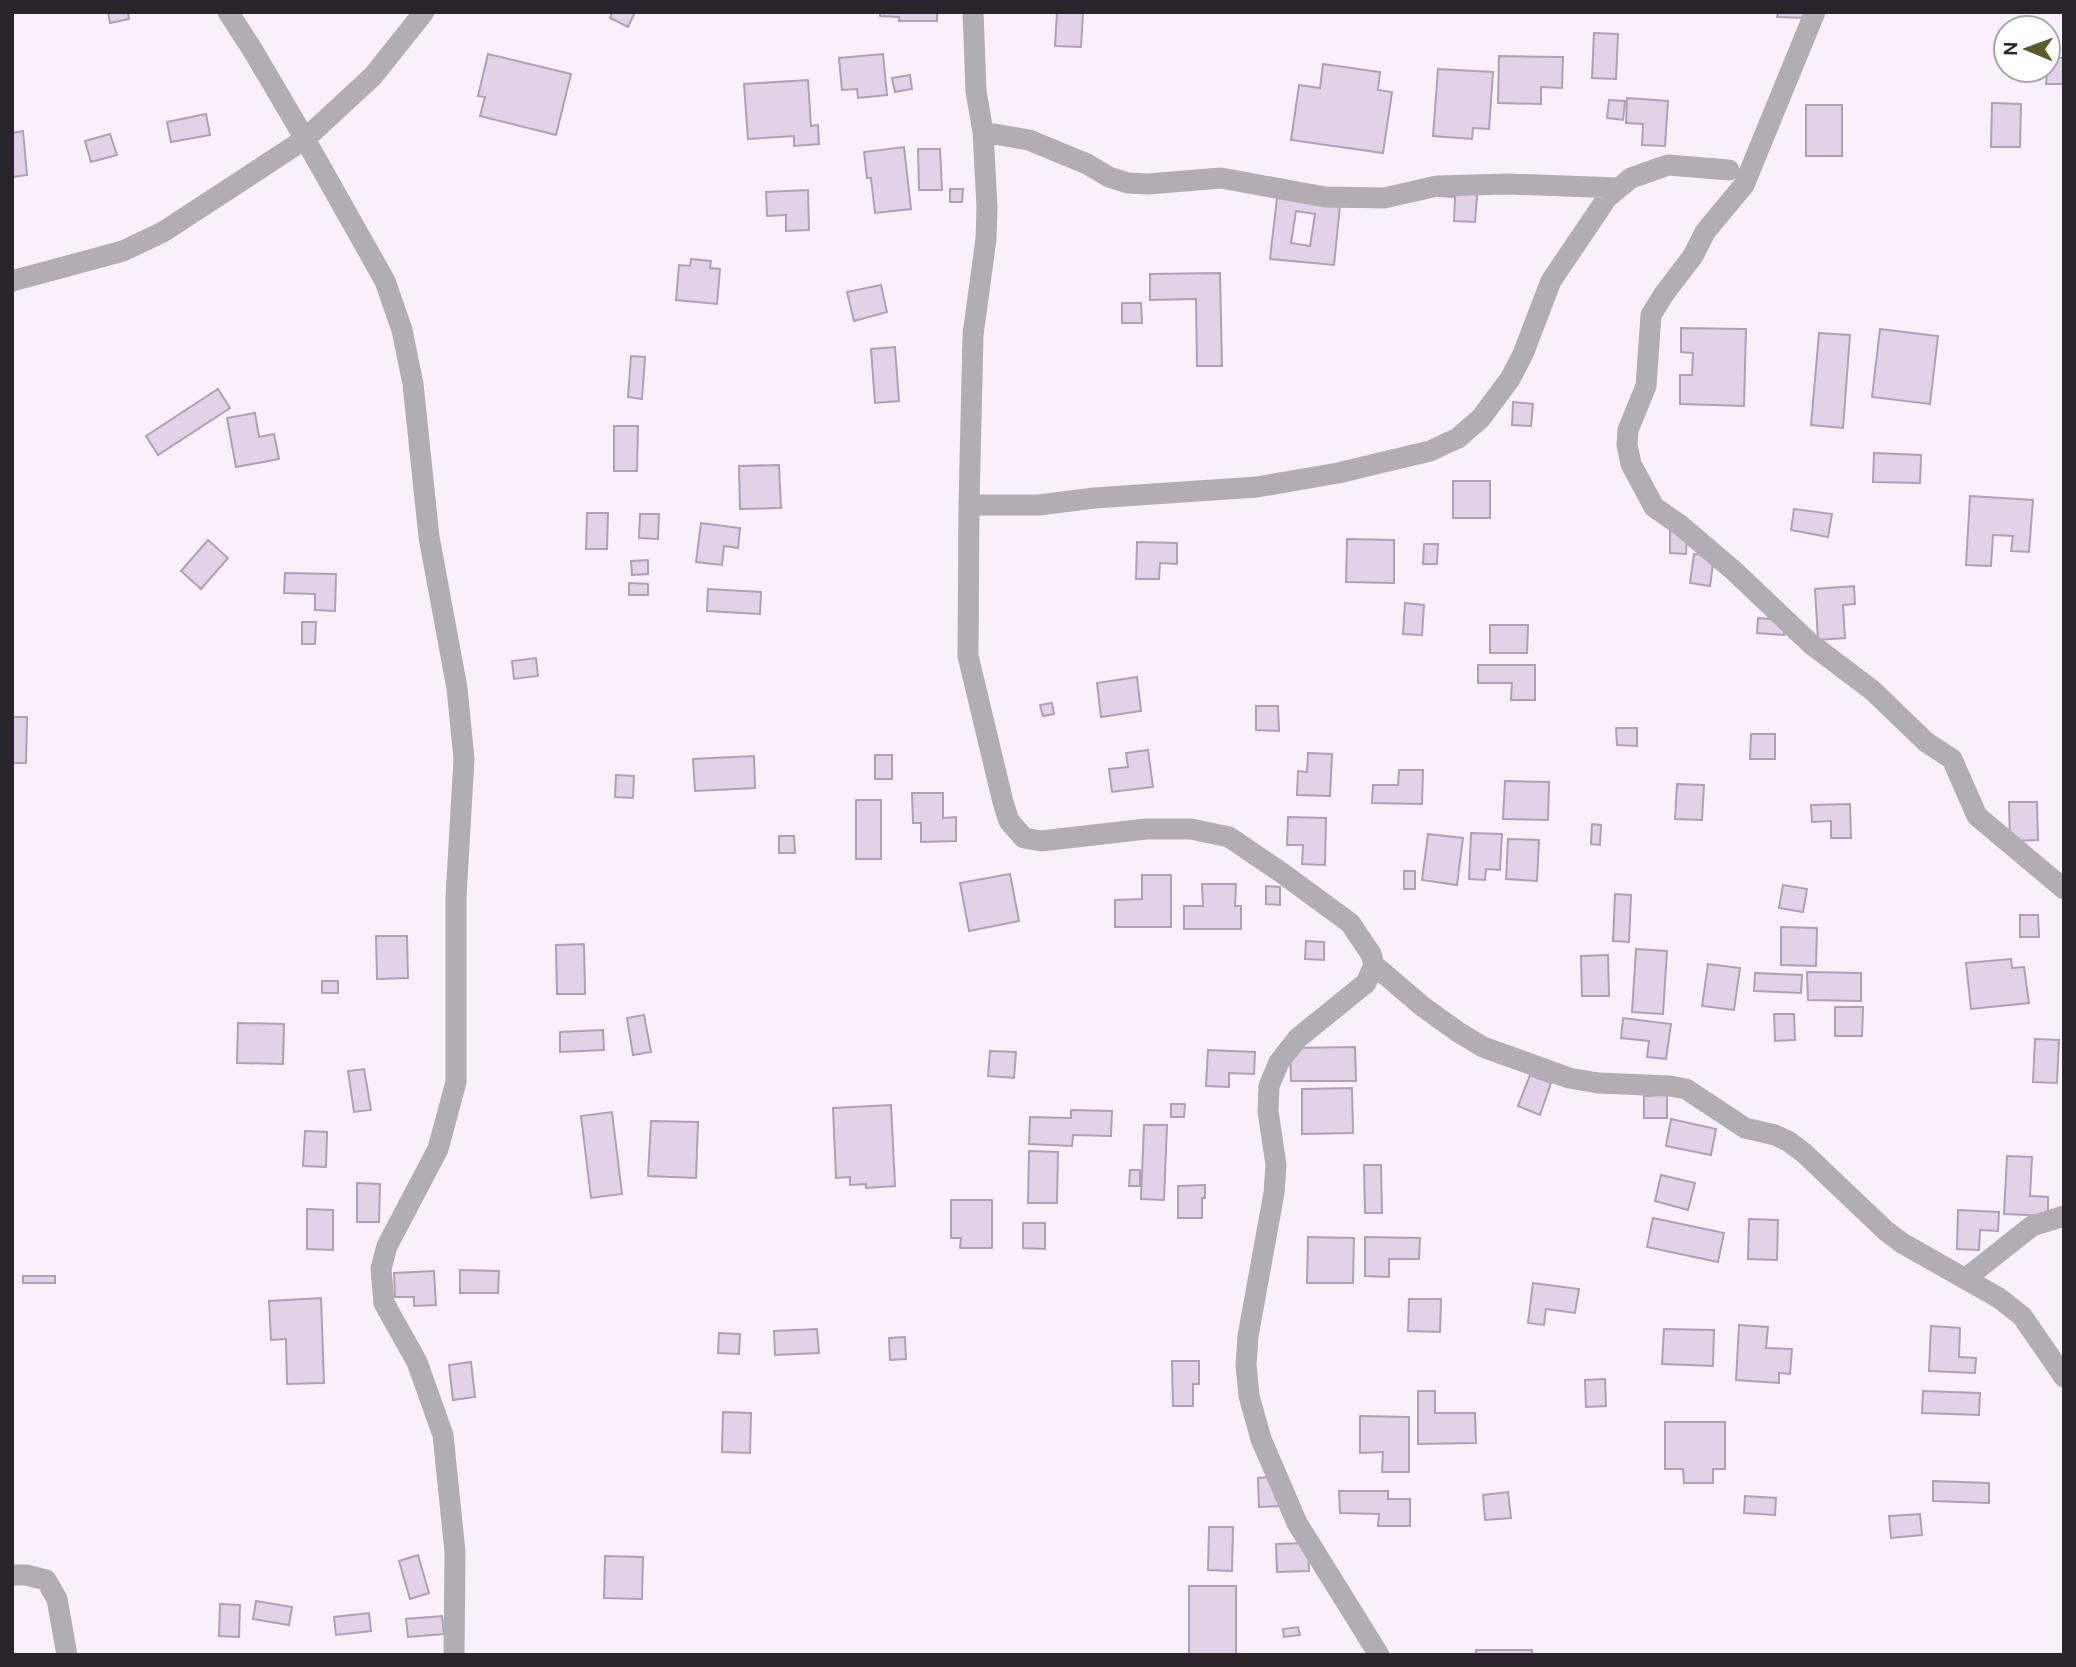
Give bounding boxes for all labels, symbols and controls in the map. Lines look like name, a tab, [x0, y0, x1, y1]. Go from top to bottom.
north arrow	[1992, 14, 2062, 84]
text: N	[1998, 42, 2023, 56]

